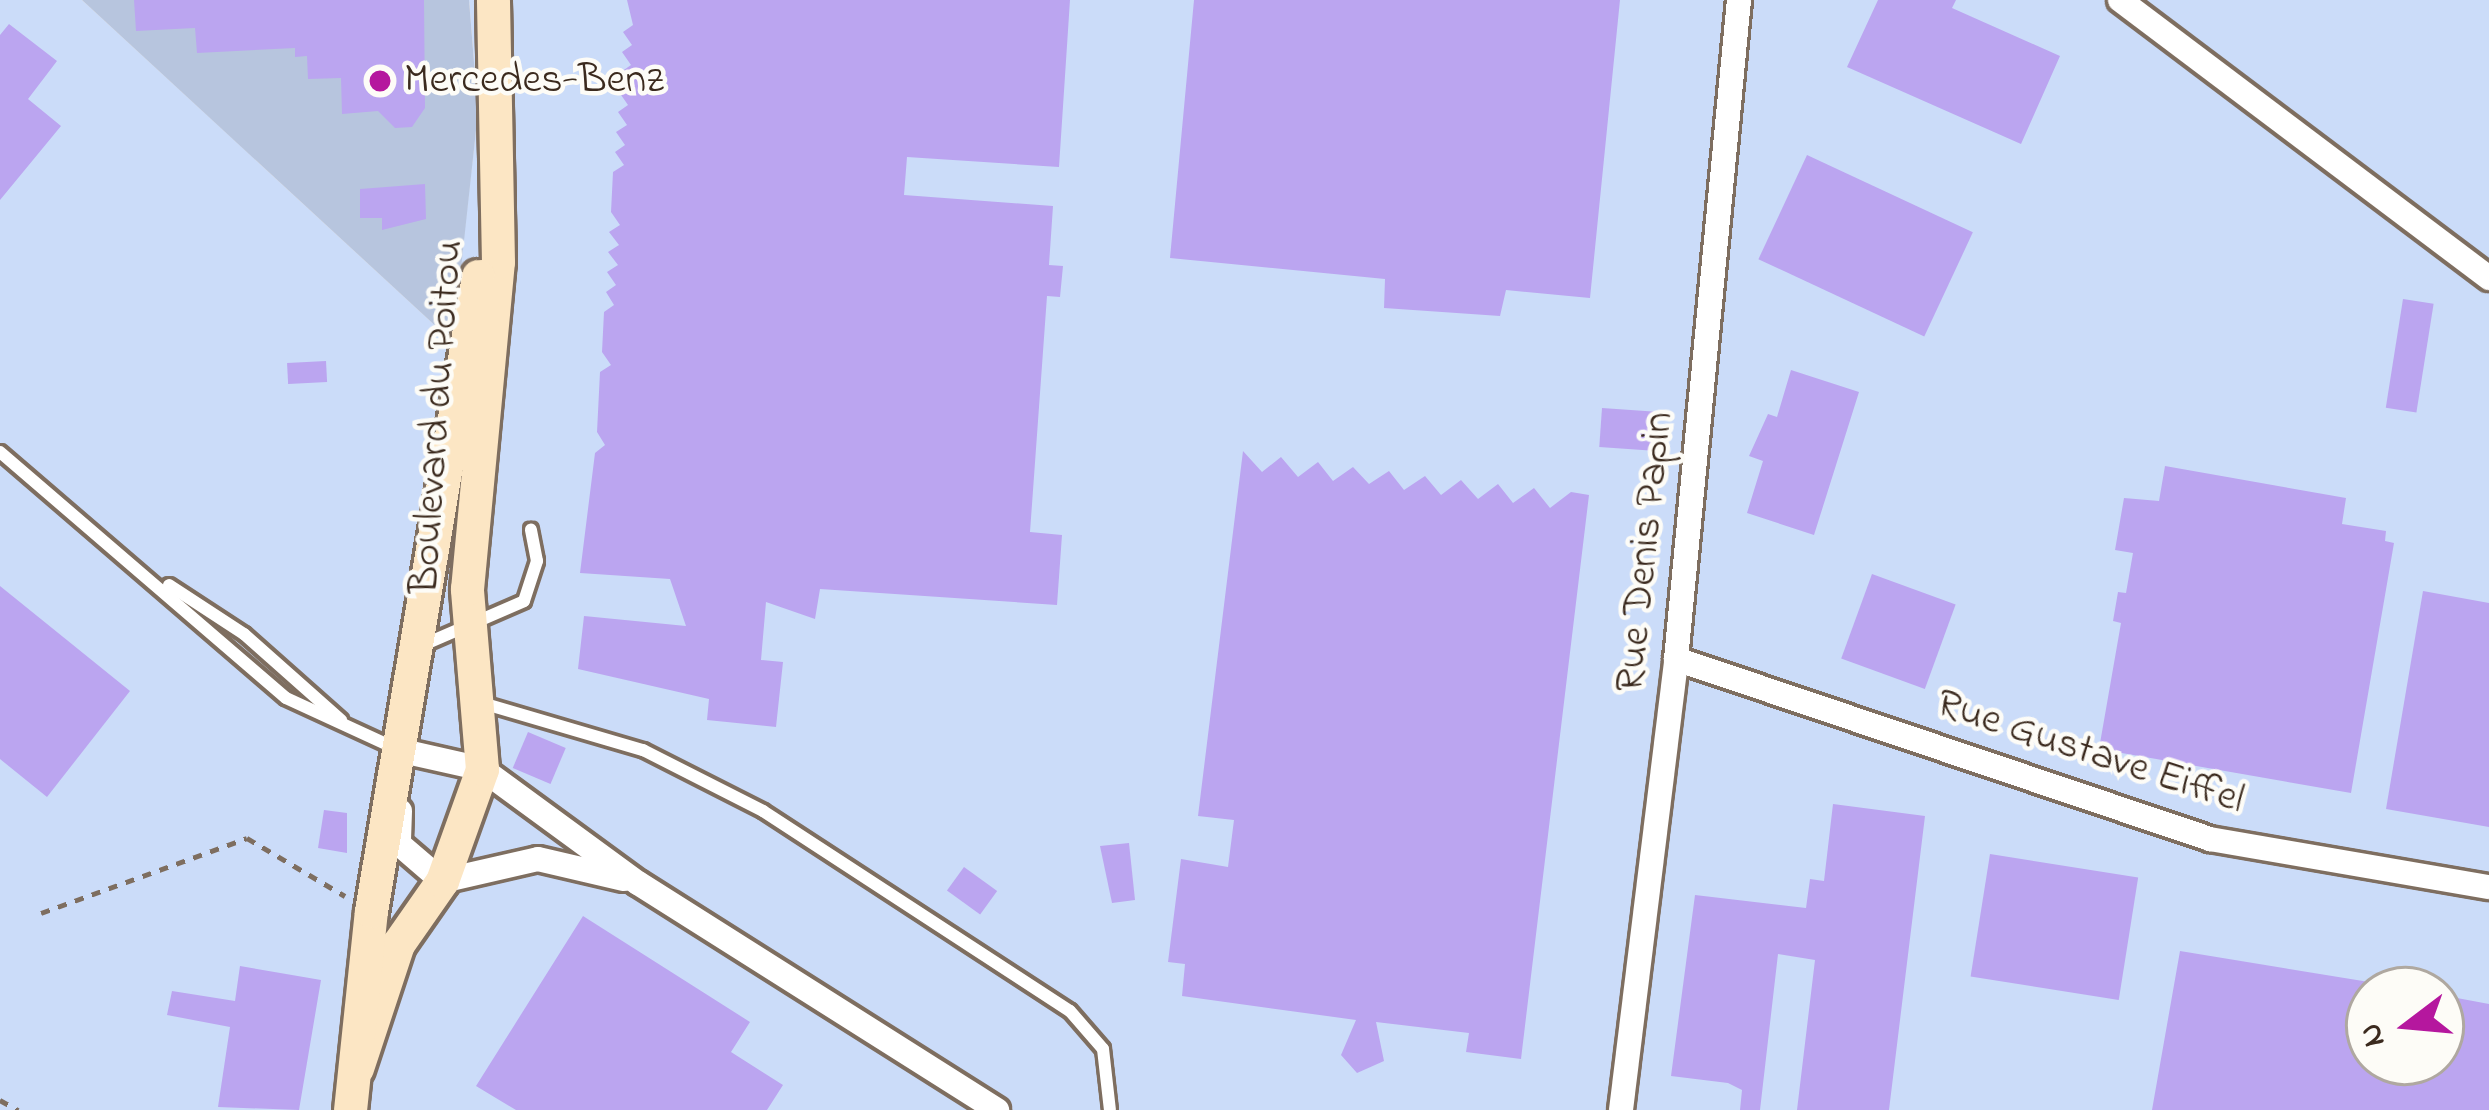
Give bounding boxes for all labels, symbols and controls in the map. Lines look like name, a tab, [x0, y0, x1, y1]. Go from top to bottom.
place label: Mercedes-Benz	[404, 56, 664, 106]
marker: Mercedes-Benz	[367, 68, 393, 94]
street label: Boulevard du Poitou	[400, 238, 476, 596]
street label: Rue Denis Papin	[1606, 409, 1686, 695]
street label: Rue Gustave Eiffel	[1930, 679, 2250, 827]
north arrow	[2345, 966, 2465, 1086]
text: N	[2347, 1018, 2399, 1052]

